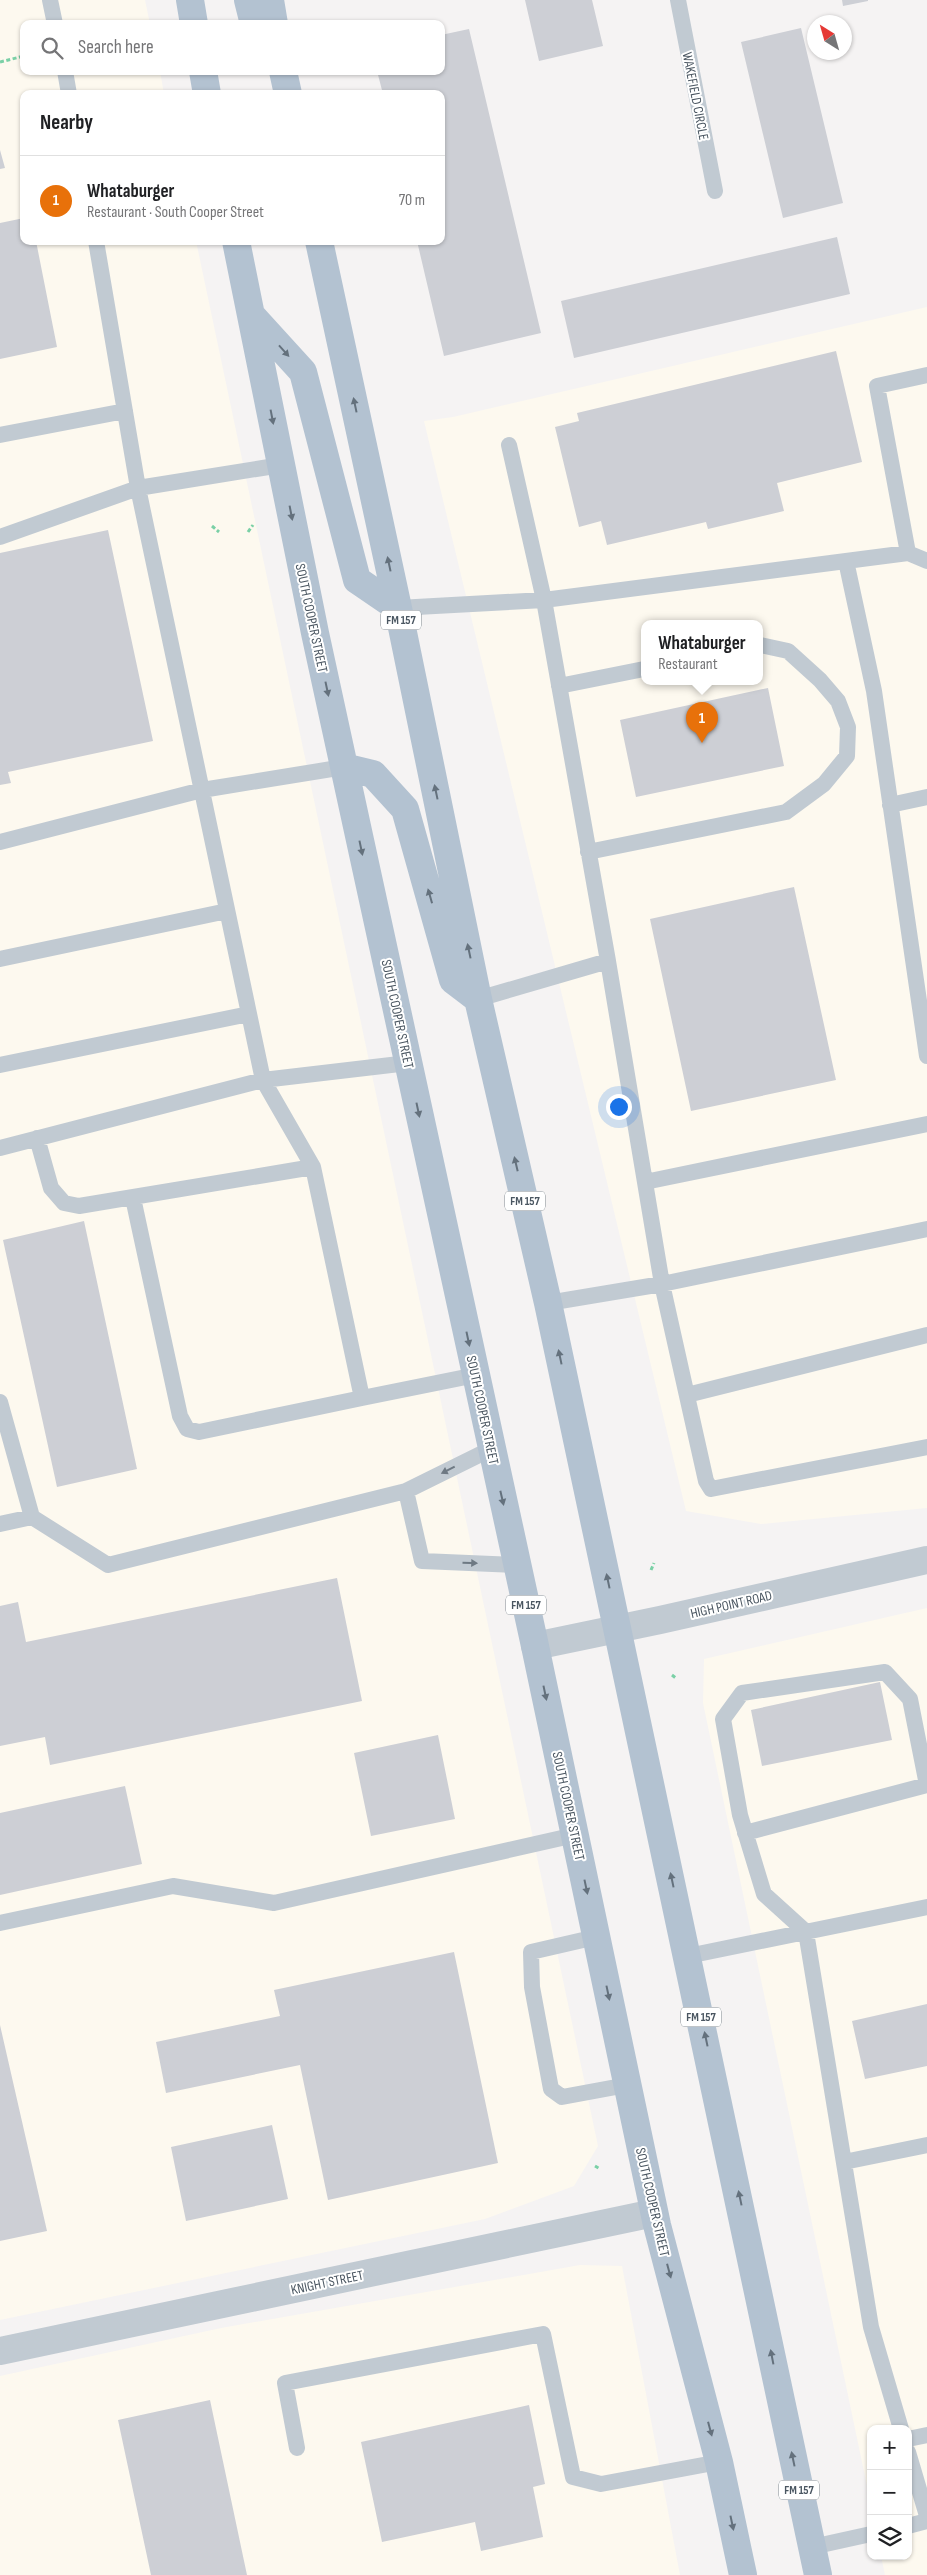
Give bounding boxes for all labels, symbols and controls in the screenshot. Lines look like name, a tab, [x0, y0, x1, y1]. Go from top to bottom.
north arrow	[807, 15, 852, 60]
search box	[20, 20, 445, 75]
icon: search	[38, 34, 66, 62]
text: Search here	[78, 36, 154, 59]
street label: WAKEFIELD CIRCLE	[679, 51, 712, 142]
text: Nearby	[40, 110, 93, 135]
text: Whataburger	[87, 180, 174, 203]
text: 1	[53, 191, 59, 210]
text: 70 m	[399, 191, 425, 210]
text: Restaurant · South Cooper Street	[87, 203, 264, 222]
one-way arrow	[278, 344, 290, 356]
one-way arrow	[351, 398, 359, 413]
one-way arrow	[268, 409, 276, 425]
one-way arrow	[287, 505, 295, 521]
one-way arrow	[385, 557, 393, 572]
street label: SOUTH COOPER STREET	[292, 562, 331, 674]
road number: FM 157	[381, 610, 421, 630]
popup	[641, 620, 763, 685]
text: Whataburger	[658, 632, 746, 655]
text: Restaurant	[658, 655, 718, 674]
one-way arrow	[323, 682, 331, 697]
pin: 1	[686, 702, 718, 743]
one-way arrow	[432, 784, 440, 799]
one-way arrow	[358, 840, 366, 856]
one-way arrow	[425, 888, 433, 903]
one-way arrow	[464, 943, 472, 959]
street label: SOUTH COOPER STREET	[378, 958, 417, 1070]
your location	[606, 1094, 632, 1120]
one-way arrow	[414, 1103, 422, 1118]
one-way arrow	[512, 1156, 520, 1171]
road number: FM 157	[505, 1192, 545, 1210]
one-way arrow	[464, 1332, 472, 1347]
one-way arrow	[556, 1349, 564, 1364]
street label: SOUTH COOPER STREET	[463, 1354, 502, 1466]
one-way arrow	[441, 1466, 455, 1474]
one-way arrow	[498, 1491, 506, 1506]
one-way arrow	[462, 1560, 478, 1568]
one-way arrow	[604, 1574, 612, 1589]
street label: HIGH POINT ROAD	[689, 1587, 774, 1622]
road number: FM 157	[506, 1596, 546, 1614]
one-way arrow	[541, 1686, 549, 1701]
street label: SOUTH COOPER STREET	[549, 1750, 588, 1862]
one-way arrow	[668, 1873, 676, 1888]
one-way arrow	[582, 1879, 590, 1895]
one-way arrow	[604, 1985, 612, 2001]
road number: FM 157	[681, 2008, 721, 2026]
one-way arrow	[702, 2032, 710, 2047]
street label: SOUTH COOPER STREET	[632, 2146, 673, 2258]
one-way arrow	[735, 2190, 743, 2206]
one-way arrow	[665, 2264, 673, 2279]
street label: KNIGHT STREET	[289, 2266, 365, 2298]
one-way arrow	[768, 2350, 776, 2365]
one-way arrow	[706, 2421, 714, 2436]
map controls	[867, 2425, 912, 2560]
button: +	[867, 2425, 912, 2470]
one-way arrow	[789, 2451, 797, 2466]
button: −	[867, 2470, 912, 2515]
road number: FM 157	[779, 2480, 819, 2500]
one-way arrow	[728, 2515, 736, 2530]
button: layers	[867, 2515, 912, 2560]

